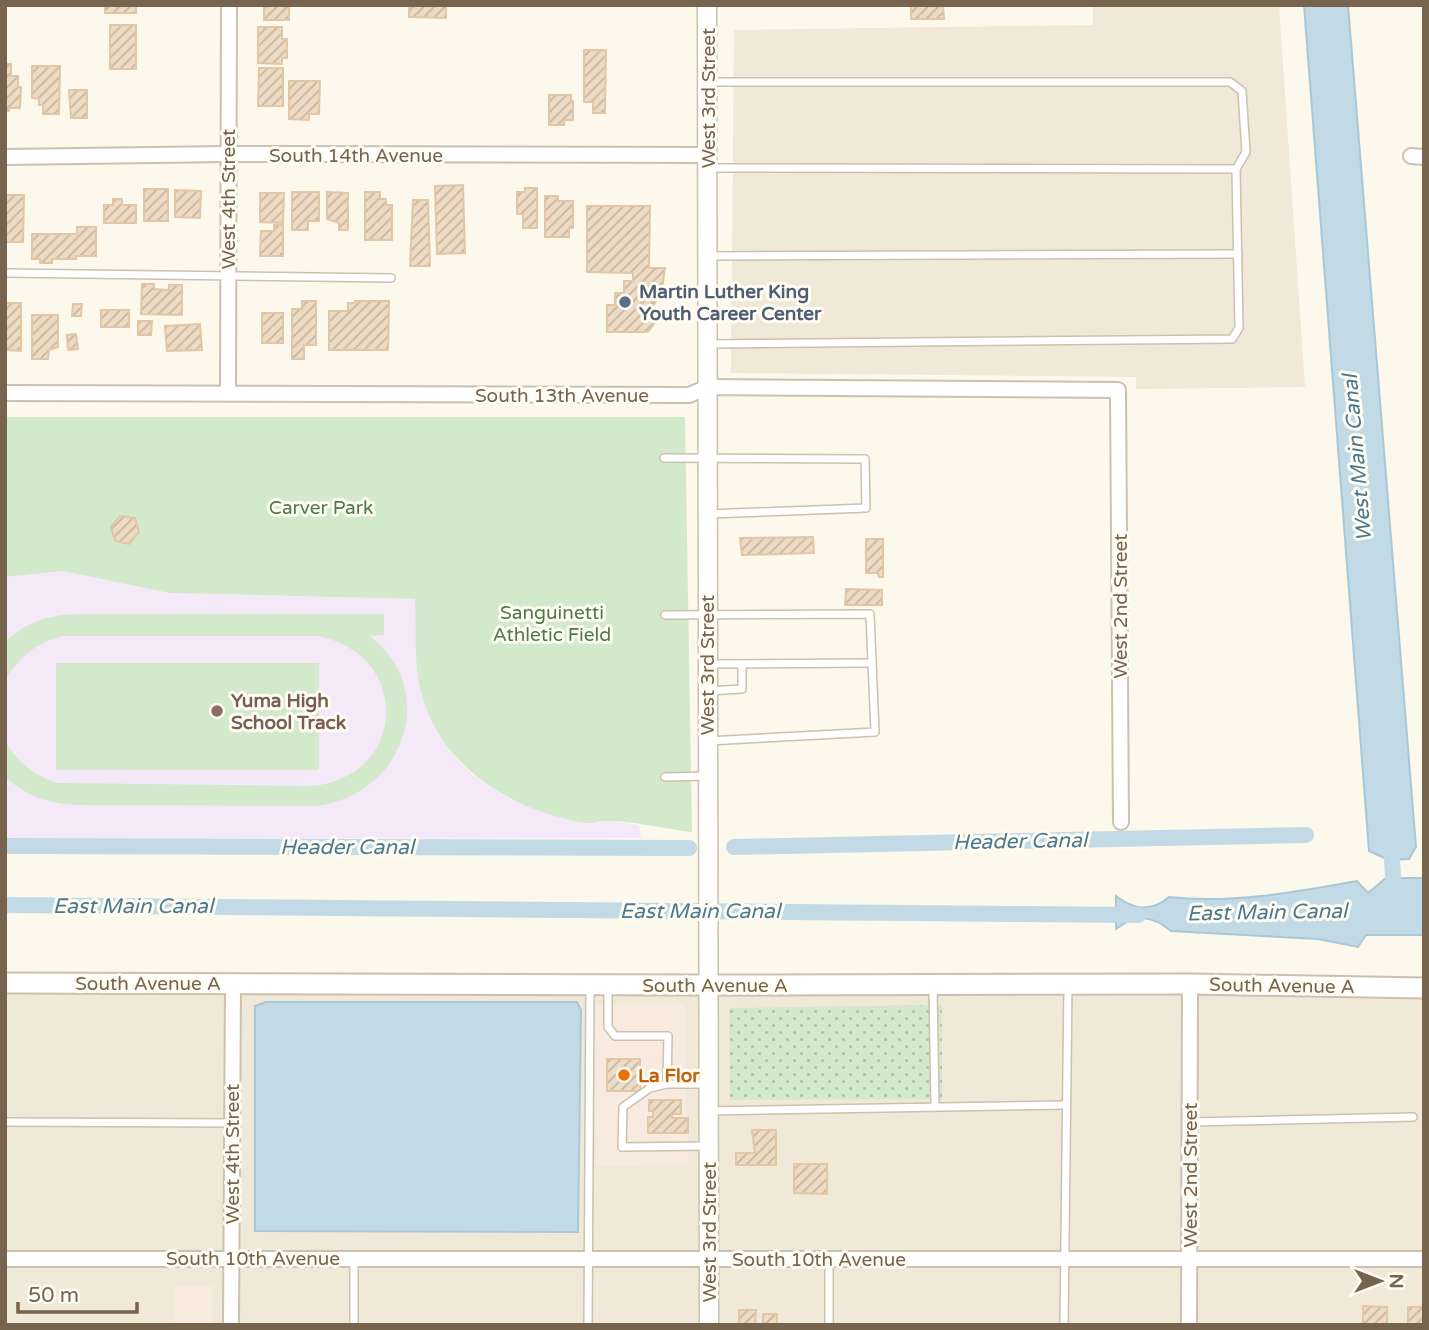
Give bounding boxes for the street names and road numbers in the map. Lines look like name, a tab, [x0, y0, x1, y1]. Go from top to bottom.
street label: West 3rd Street	[698, 28, 720, 168]
street label: West 4th Street	[218, 129, 240, 269]
street label: South 14th Avenue	[269, 145, 443, 167]
street label: South 13th Avenue	[475, 385, 649, 407]
street label: West 2nd Street	[1110, 533, 1132, 679]
street label: West 3rd Street	[697, 595, 719, 735]
street label: South Avenue A	[75, 973, 221, 995]
street label: South Avenue A	[1209, 974, 1355, 998]
street label: South Avenue A	[642, 975, 788, 997]
street label: West 4th Street	[222, 1084, 244, 1224]
street label: West 2nd Street	[1180, 1102, 1202, 1248]
street label: West 3rd Street	[699, 1162, 721, 1302]
street label: South 10th Avenue	[166, 1248, 340, 1270]
street label: South 10th Avenue	[732, 1249, 906, 1271]

